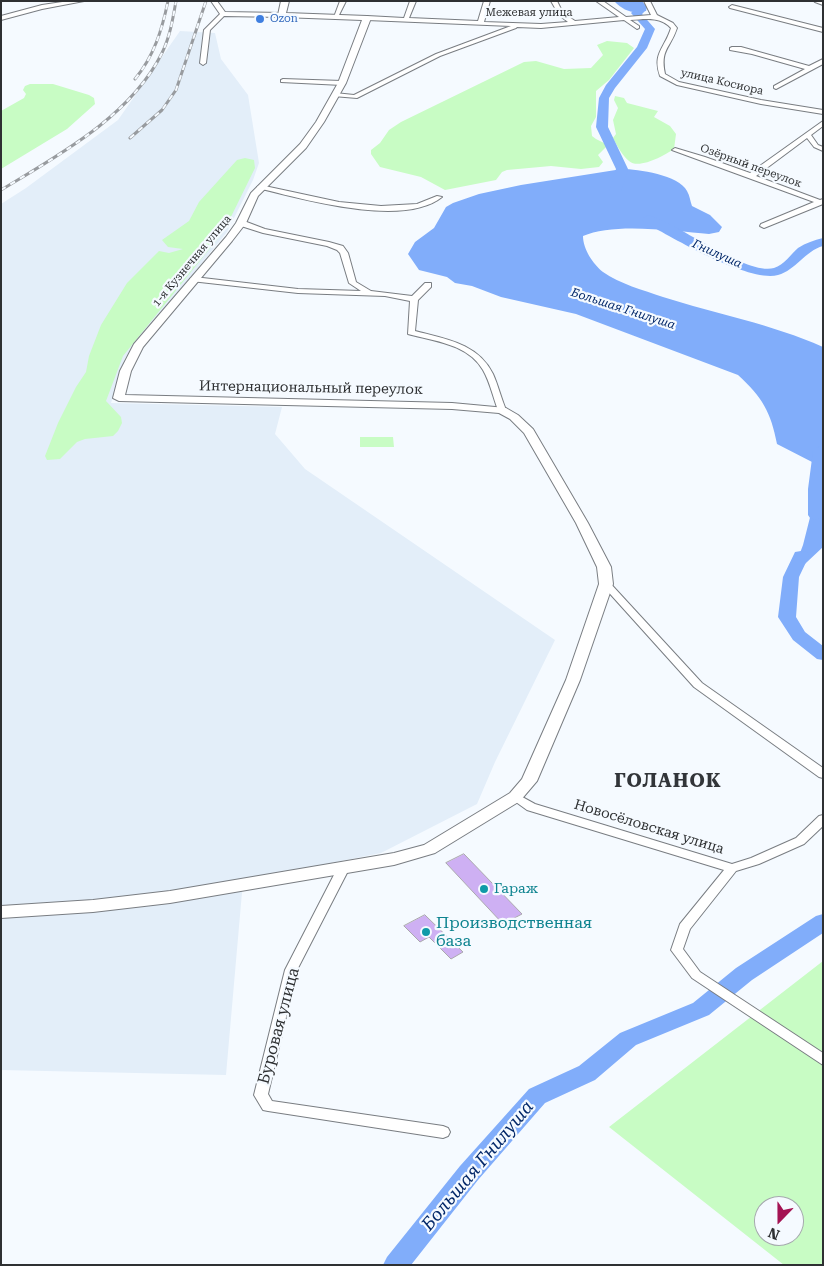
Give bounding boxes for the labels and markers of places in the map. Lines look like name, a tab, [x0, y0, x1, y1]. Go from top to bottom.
place label: Ozon	[270, 12, 298, 26]
marker: Ozon	[254, 13, 266, 25]
place label: Гараж	[494, 881, 538, 897]
marker: Гараж	[478, 883, 490, 895]
place label: Производственная база	[436, 913, 592, 951]
marker: Производственная база	[420, 926, 432, 938]

